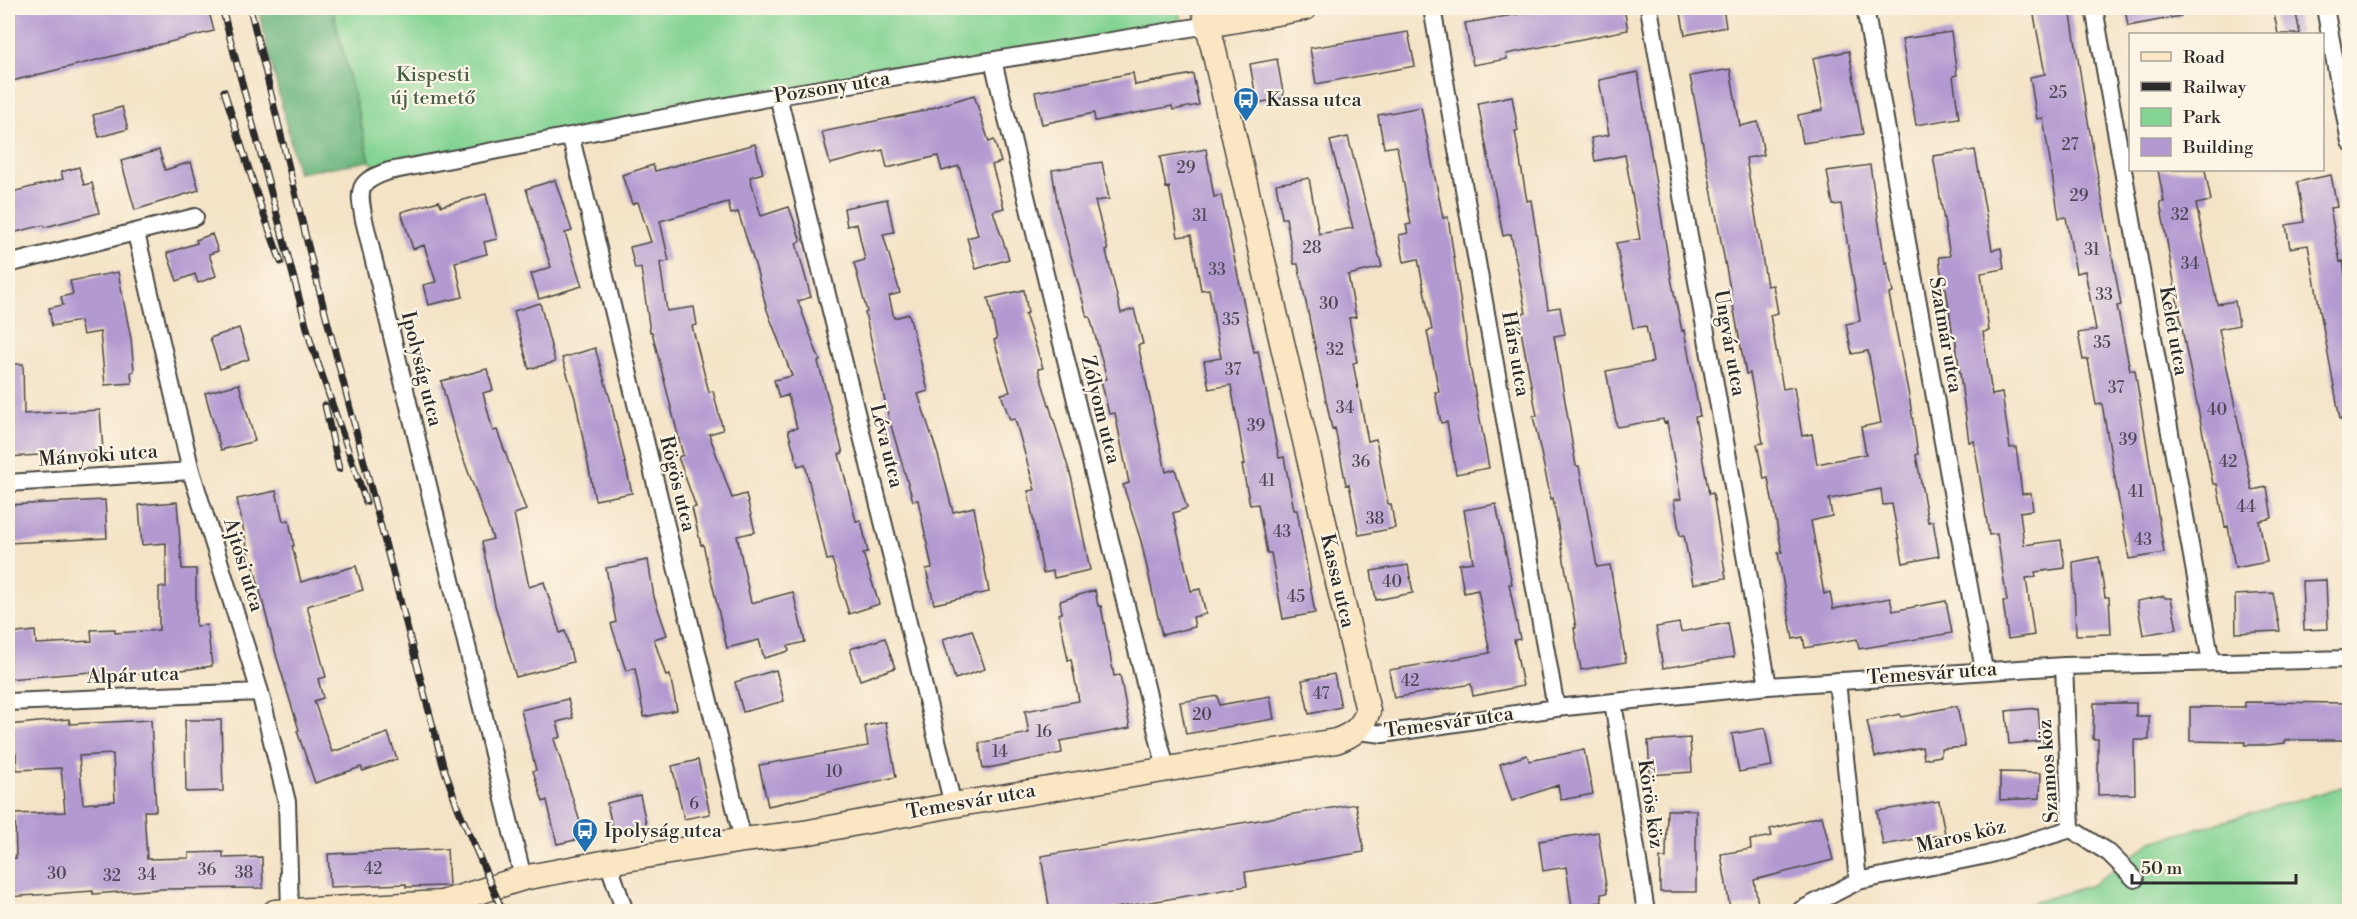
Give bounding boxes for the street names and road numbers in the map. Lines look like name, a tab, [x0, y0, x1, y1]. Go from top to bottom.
street label: Pozsony utca	[772, 66, 893, 110]
street label: Szatmár utca	[1923, 275, 1968, 396]
street label: Kelet utca	[2153, 284, 2193, 378]
street label: Ungvár utca	[1707, 288, 1751, 399]
street label: Ipolyság utca	[395, 309, 448, 430]
street label: Hárs utca	[1495, 309, 1535, 399]
street label: Zólyom utca	[1074, 353, 1126, 468]
street label: Léva utca	[863, 401, 909, 492]
street label: Rögös utca	[653, 434, 701, 535]
street label: Mányoki utca	[37, 439, 159, 473]
street label: Ajtósi utca	[217, 514, 269, 616]
street label: Kassa utca	[1314, 532, 1360, 631]
street label: Temesvár utca	[1866, 657, 1999, 691]
street label: Alpár utca	[85, 662, 181, 690]
street label: Temesvár utca	[1383, 701, 1516, 744]
street label: Szamos köz	[2033, 718, 2065, 824]
street label: Körös köz	[1631, 758, 1669, 850]
street label: Temesvár utca	[905, 778, 1038, 826]
street label: Maros köz	[1914, 815, 2008, 859]

